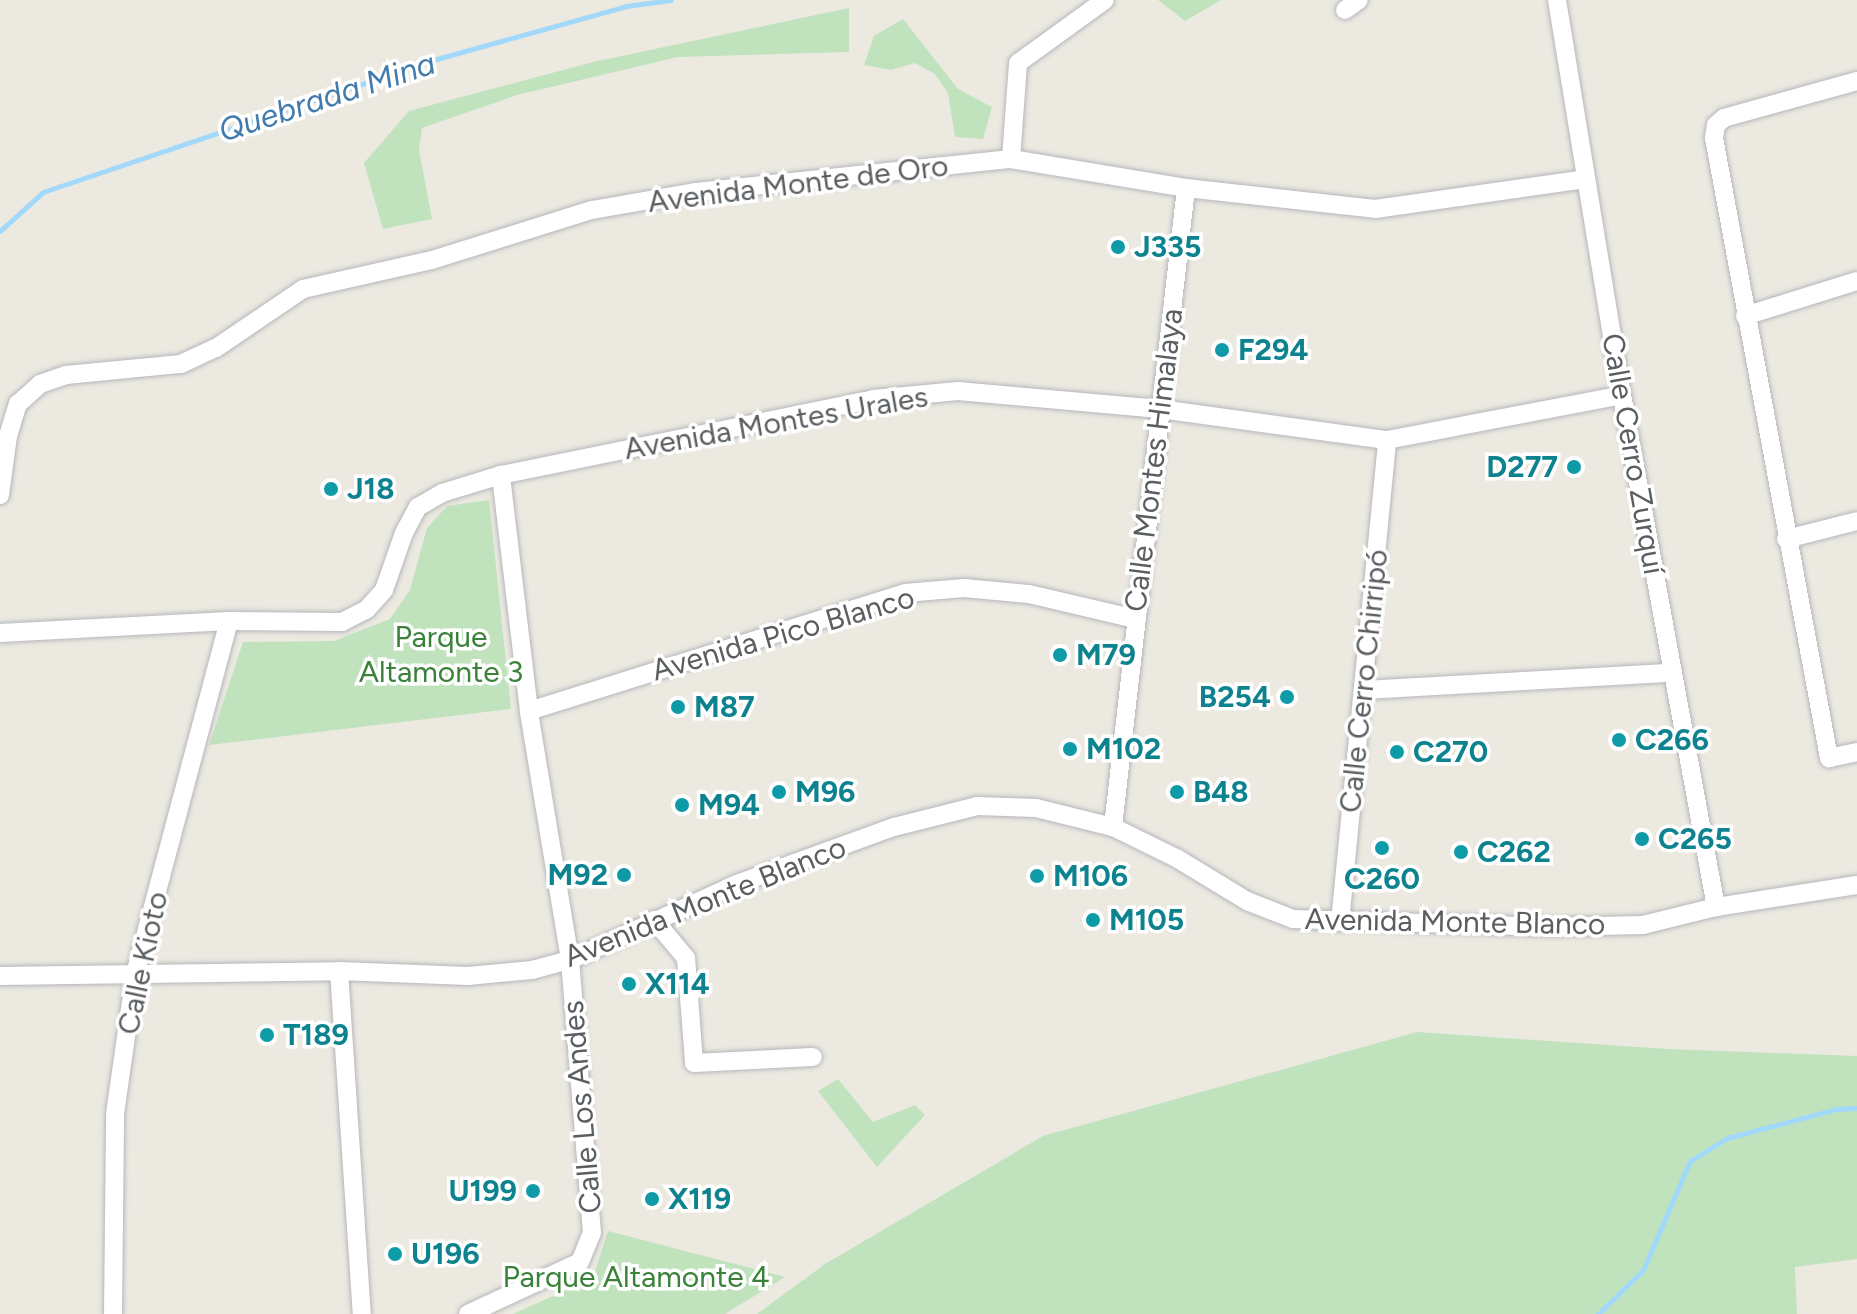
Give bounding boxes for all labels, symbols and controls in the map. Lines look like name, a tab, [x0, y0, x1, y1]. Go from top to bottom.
water label: Quebrada Mina	[214, 44, 440, 150]
street label: Avenida Monte de Oro	[646, 148, 950, 220]
place label: J335	[1134, 229, 1201, 265]
marker: J335	[1109, 238, 1127, 256]
street label: Calle Montes Himalaya	[1118, 306, 1190, 614]
street label: Calle Cerro Zurquí	[1594, 331, 1672, 577]
place label: F294	[1238, 332, 1308, 368]
marker: F294	[1213, 341, 1231, 359]
street label: Avenida Montes Urales	[621, 379, 931, 467]
place label: D277	[1486, 449, 1558, 485]
marker: D277	[1565, 458, 1583, 476]
place label: J18	[347, 471, 395, 507]
marker: J18	[322, 480, 340, 498]
street label: Calle Cerro Chirripó	[1332, 547, 1396, 815]
street label: Avenida Pico Blanco	[648, 579, 918, 689]
park label: Parque Altamonte 3	[359, 619, 523, 690]
place label: M79	[1076, 637, 1136, 673]
marker: M79	[1051, 646, 1069, 664]
place label: B254	[1199, 679, 1271, 715]
marker: B254	[1278, 688, 1296, 706]
place label: M87	[694, 689, 755, 725]
marker: M87	[669, 698, 687, 716]
place label: C266	[1635, 722, 1709, 758]
place label: M102	[1086, 731, 1161, 767]
marker: C266	[1610, 731, 1628, 749]
place label: C270	[1413, 734, 1488, 770]
marker: M102	[1061, 740, 1079, 758]
marker: C270	[1388, 743, 1406, 761]
place label: M96	[795, 774, 856, 810]
place label: B48	[1193, 774, 1249, 810]
marker: M96	[770, 783, 788, 801]
marker: B48	[1168, 783, 1186, 801]
place label: M94	[698, 787, 760, 823]
marker: M94	[673, 796, 691, 814]
place label: C265	[1658, 821, 1732, 857]
street label: Avenida Monte Blanco	[559, 829, 851, 975]
marker: C265	[1633, 830, 1651, 848]
place label: C262	[1477, 834, 1551, 870]
marker: C260	[1373, 839, 1391, 857]
marker: C262	[1452, 843, 1470, 861]
place label: M92	[548, 857, 608, 893]
place label: M106	[1053, 858, 1128, 894]
place label: C260	[1344, 861, 1420, 897]
marker: M92	[615, 866, 633, 884]
marker: M106	[1028, 867, 1046, 885]
street label: Calle Kioto	[110, 888, 176, 1038]
street label: Avenida Monte Blanco	[1304, 901, 1606, 943]
place label: M105	[1109, 902, 1184, 938]
marker: M105	[1084, 911, 1102, 929]
place label: X114	[645, 966, 710, 1002]
marker: X114	[620, 975, 638, 993]
street label: Calle Los Andes	[555, 999, 609, 1215]
place label: T189	[283, 1017, 349, 1053]
marker: T189	[258, 1026, 276, 1044]
place label: U199	[448, 1173, 517, 1209]
place label: X119	[668, 1181, 731, 1217]
marker: U199	[524, 1182, 542, 1200]
marker: X119	[643, 1190, 661, 1208]
place label: U196	[411, 1236, 480, 1272]
marker: U196	[386, 1245, 404, 1263]
park label: Parque Altamonte 4	[502, 1259, 770, 1295]

